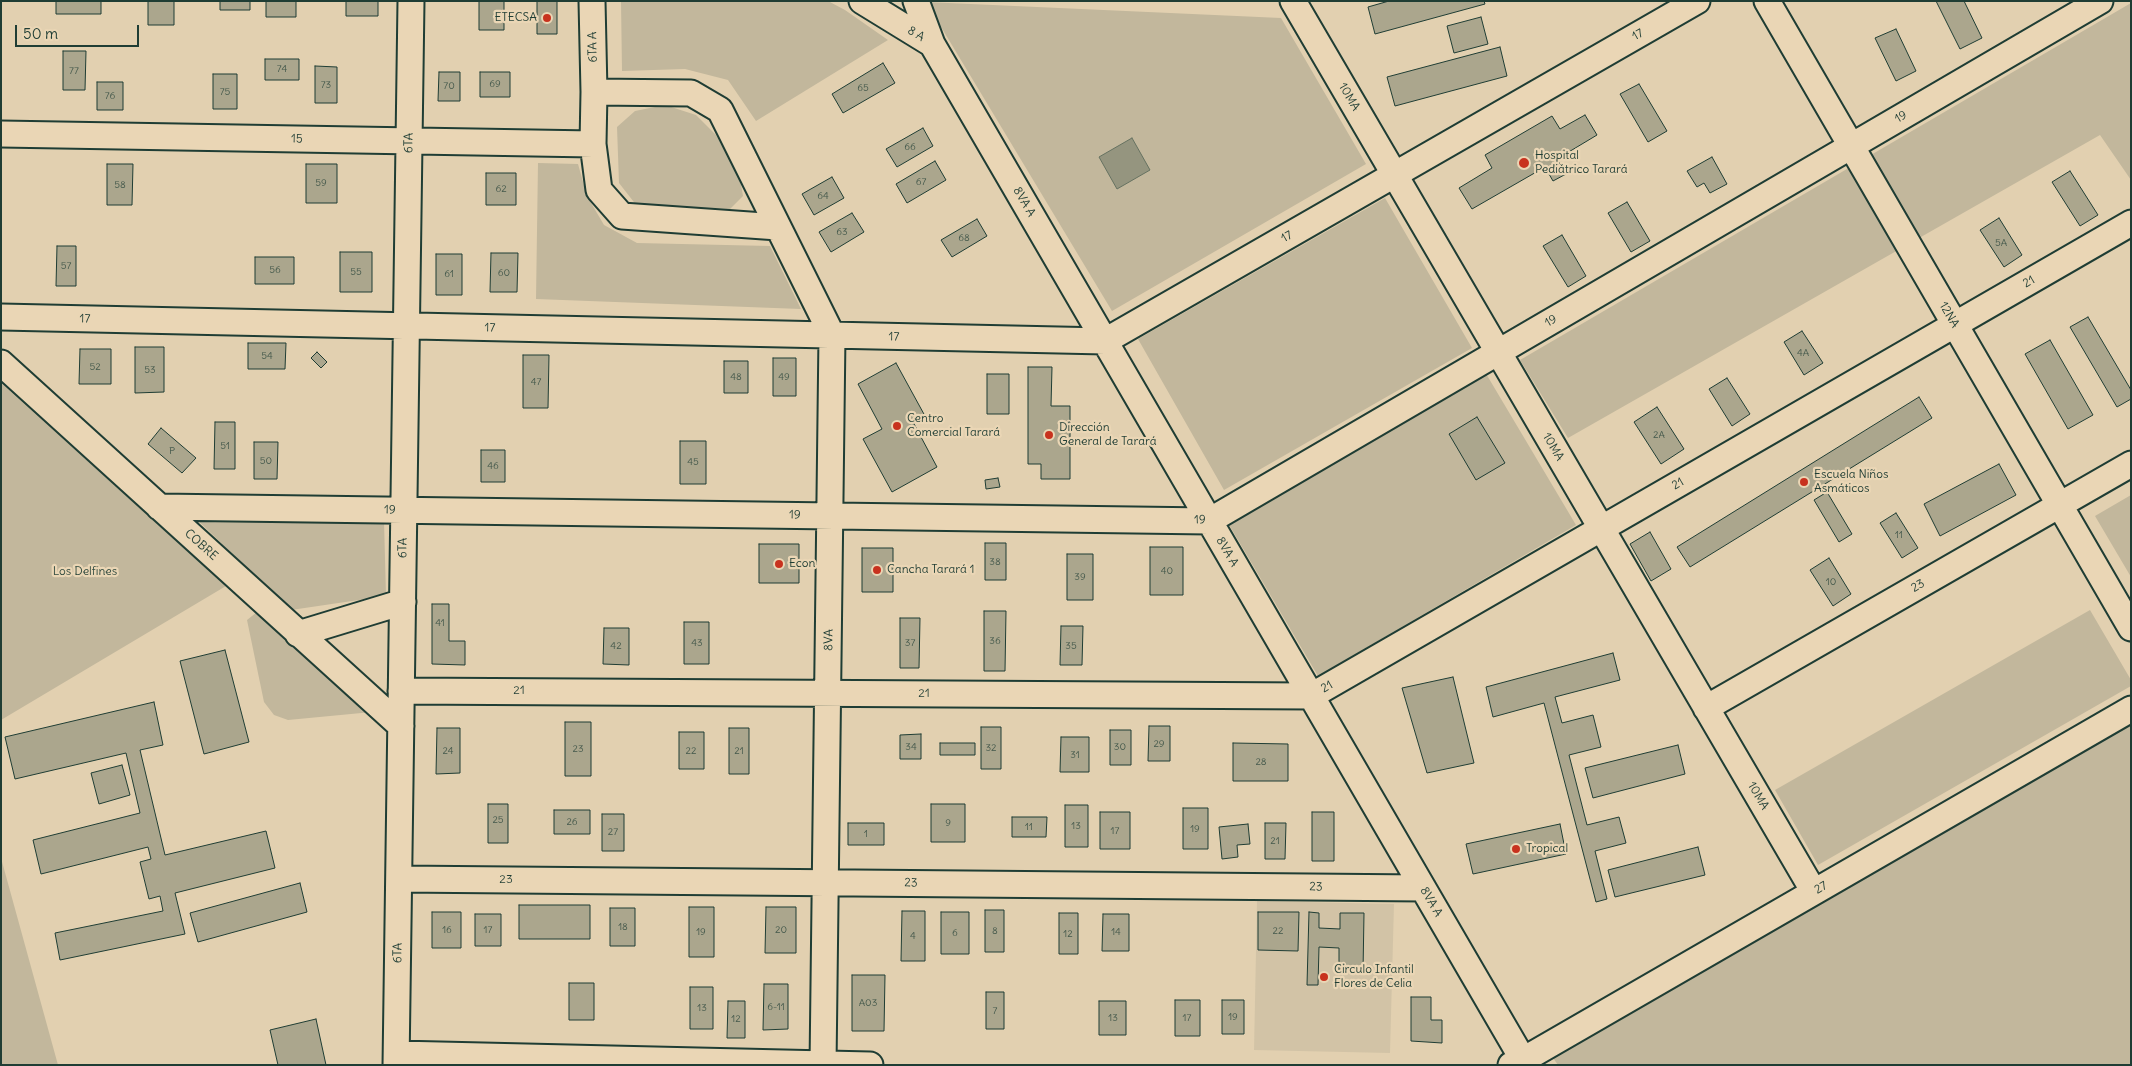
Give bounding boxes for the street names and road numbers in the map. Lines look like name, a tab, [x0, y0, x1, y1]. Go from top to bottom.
street label: 8 A	[905, 23, 927, 45]
street label: 17	[1630, 26, 1646, 44]
street label: 6TA A	[586, 31, 600, 63]
street label: 10MA	[1335, 80, 1363, 114]
street label: 19	[1892, 108, 1910, 126]
street label: 15	[291, 132, 303, 146]
street label: 6TA	[402, 133, 416, 153]
street label: 8VA A	[1010, 184, 1038, 220]
street label: 17	[1279, 228, 1295, 246]
street label: 21	[2020, 273, 2038, 291]
street label: 12NA	[1936, 300, 1962, 330]
street label: 17	[80, 312, 90, 326]
street label: 19	[1542, 312, 1560, 330]
street label: 17	[485, 321, 495, 335]
street label: 17	[889, 330, 899, 344]
street label: 10MA	[1539, 430, 1567, 464]
street label: 21	[1669, 475, 1687, 493]
street label: 19	[384, 503, 396, 517]
street label: 19	[789, 508, 801, 522]
street label: 19	[1194, 513, 1206, 527]
street label: COBRE	[182, 526, 220, 564]
street label: 8VA A	[1213, 534, 1241, 570]
street label: 6TA	[396, 538, 410, 558]
street label: 23	[1909, 576, 1927, 596]
street label: 8VA	[822, 629, 836, 651]
street label: 21	[1318, 678, 1336, 696]
street label: 21	[513, 684, 525, 698]
street label: 21	[918, 687, 930, 701]
street label: 10MA	[1744, 779, 1772, 813]
street label: 23	[499, 873, 513, 887]
street label: 23	[904, 876, 918, 890]
street label: 27	[1812, 879, 1830, 897]
street label: 23	[1309, 880, 1323, 894]
street label: 8VA A	[1417, 884, 1445, 920]
street label: 6TA	[391, 943, 405, 963]

